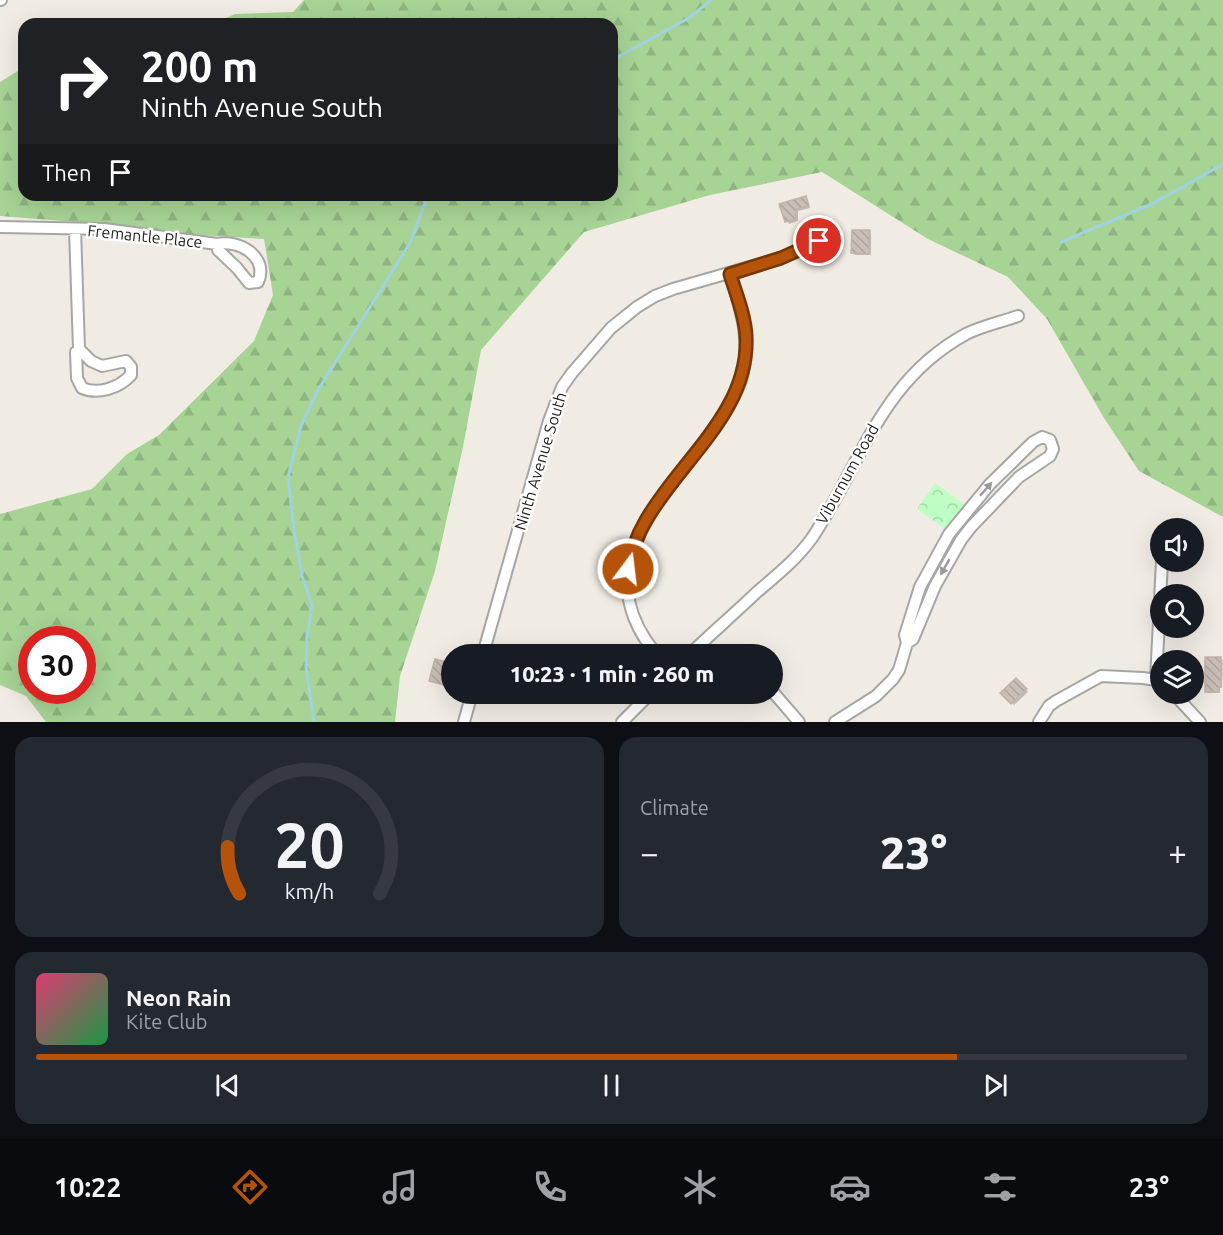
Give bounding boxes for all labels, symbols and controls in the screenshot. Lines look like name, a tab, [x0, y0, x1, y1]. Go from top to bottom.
icon: right	[42, 42, 120, 120]
text: 200 m	[141, 43, 258, 90]
text: Ninth Avenue South	[141, 92, 383, 122]
icon: arrive	[104, 156, 137, 189]
text: Then	[42, 160, 92, 185]
pin	[793, 215, 844, 266]
street label: Fremantle Place	[87, 221, 203, 251]
icon: arrive	[802, 224, 835, 257]
street label: Ninth Avenue South	[510, 390, 570, 532]
street label: Viburnum Road	[812, 421, 882, 527]
one-way arrow	[979, 482, 992, 497]
map controls	[1150, 518, 1204, 704]
button: sound	[1150, 518, 1204, 572]
position arrow	[596, 537, 660, 601]
one-way arrow	[940, 559, 950, 576]
button: search	[1150, 584, 1204, 638]
speed limit sign: 30	[18, 626, 96, 704]
button: layers	[1150, 650, 1204, 704]
text: 10:23 · 1 min · 260 m	[510, 661, 714, 686]
text: Climate	[640, 796, 709, 819]
text: 20	[274, 810, 345, 880]
text: 23°	[880, 827, 947, 878]
text: −	[640, 834, 659, 871]
text: +	[1168, 834, 1187, 871]
text: km/h	[285, 879, 334, 903]
text: Neon Rain	[126, 985, 231, 1010]
text: Kite Club	[126, 1010, 208, 1033]
icon: previous	[211, 1069, 244, 1102]
icon: pause	[595, 1069, 628, 1102]
icon: next	[979, 1069, 1012, 1102]
icon: directions	[229, 1166, 271, 1208]
icon: music	[379, 1166, 421, 1208]
icon: phone	[529, 1166, 571, 1208]
icon: climate	[679, 1166, 721, 1208]
icon: car	[829, 1166, 871, 1208]
icon: filters	[979, 1166, 1021, 1208]
text: 10:22	[54, 1172, 122, 1202]
text: 23°	[1129, 1172, 1169, 1202]

